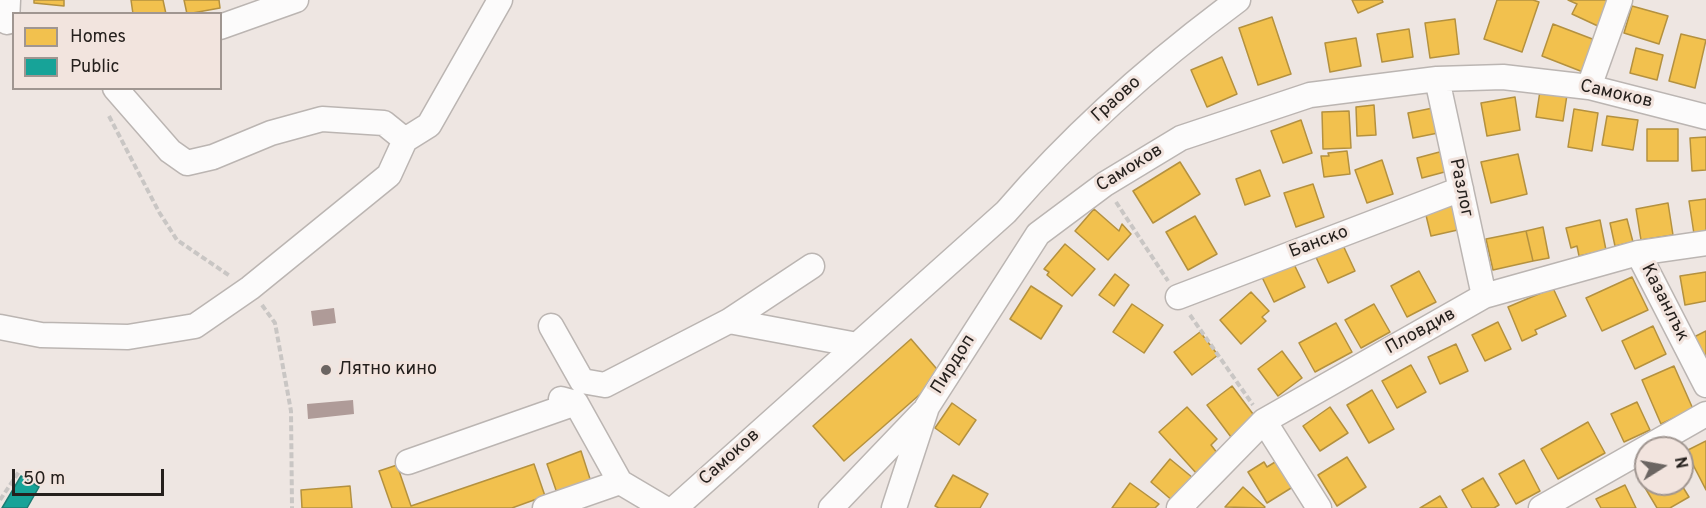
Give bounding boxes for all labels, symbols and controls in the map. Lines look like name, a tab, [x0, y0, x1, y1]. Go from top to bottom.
legend	[12, 12, 222, 90]
text: Homes	[70, 26, 126, 49]
text: Public	[70, 56, 120, 79]
street label: Граово	[1088, 72, 1146, 128]
street label: Самоков	[1578, 76, 1654, 114]
street label: Самоков	[1093, 140, 1167, 198]
street label: Разлог	[1443, 157, 1477, 219]
street label: Банско	[1286, 222, 1352, 264]
street label: Казанлък	[1635, 261, 1693, 345]
street label: Пловдив	[1382, 304, 1460, 360]
street label: Пирдоп	[927, 331, 981, 399]
place label: Лятно кино	[338, 359, 437, 381]
marker: Лятно кино	[319, 363, 333, 377]
street label: Самоков	[695, 425, 765, 491]
north arrow	[1634, 436, 1694, 496]
text: N	[1669, 455, 1691, 470]
scale bar	[15, 457, 166, 495]
text: 50 m	[23, 468, 65, 491]

